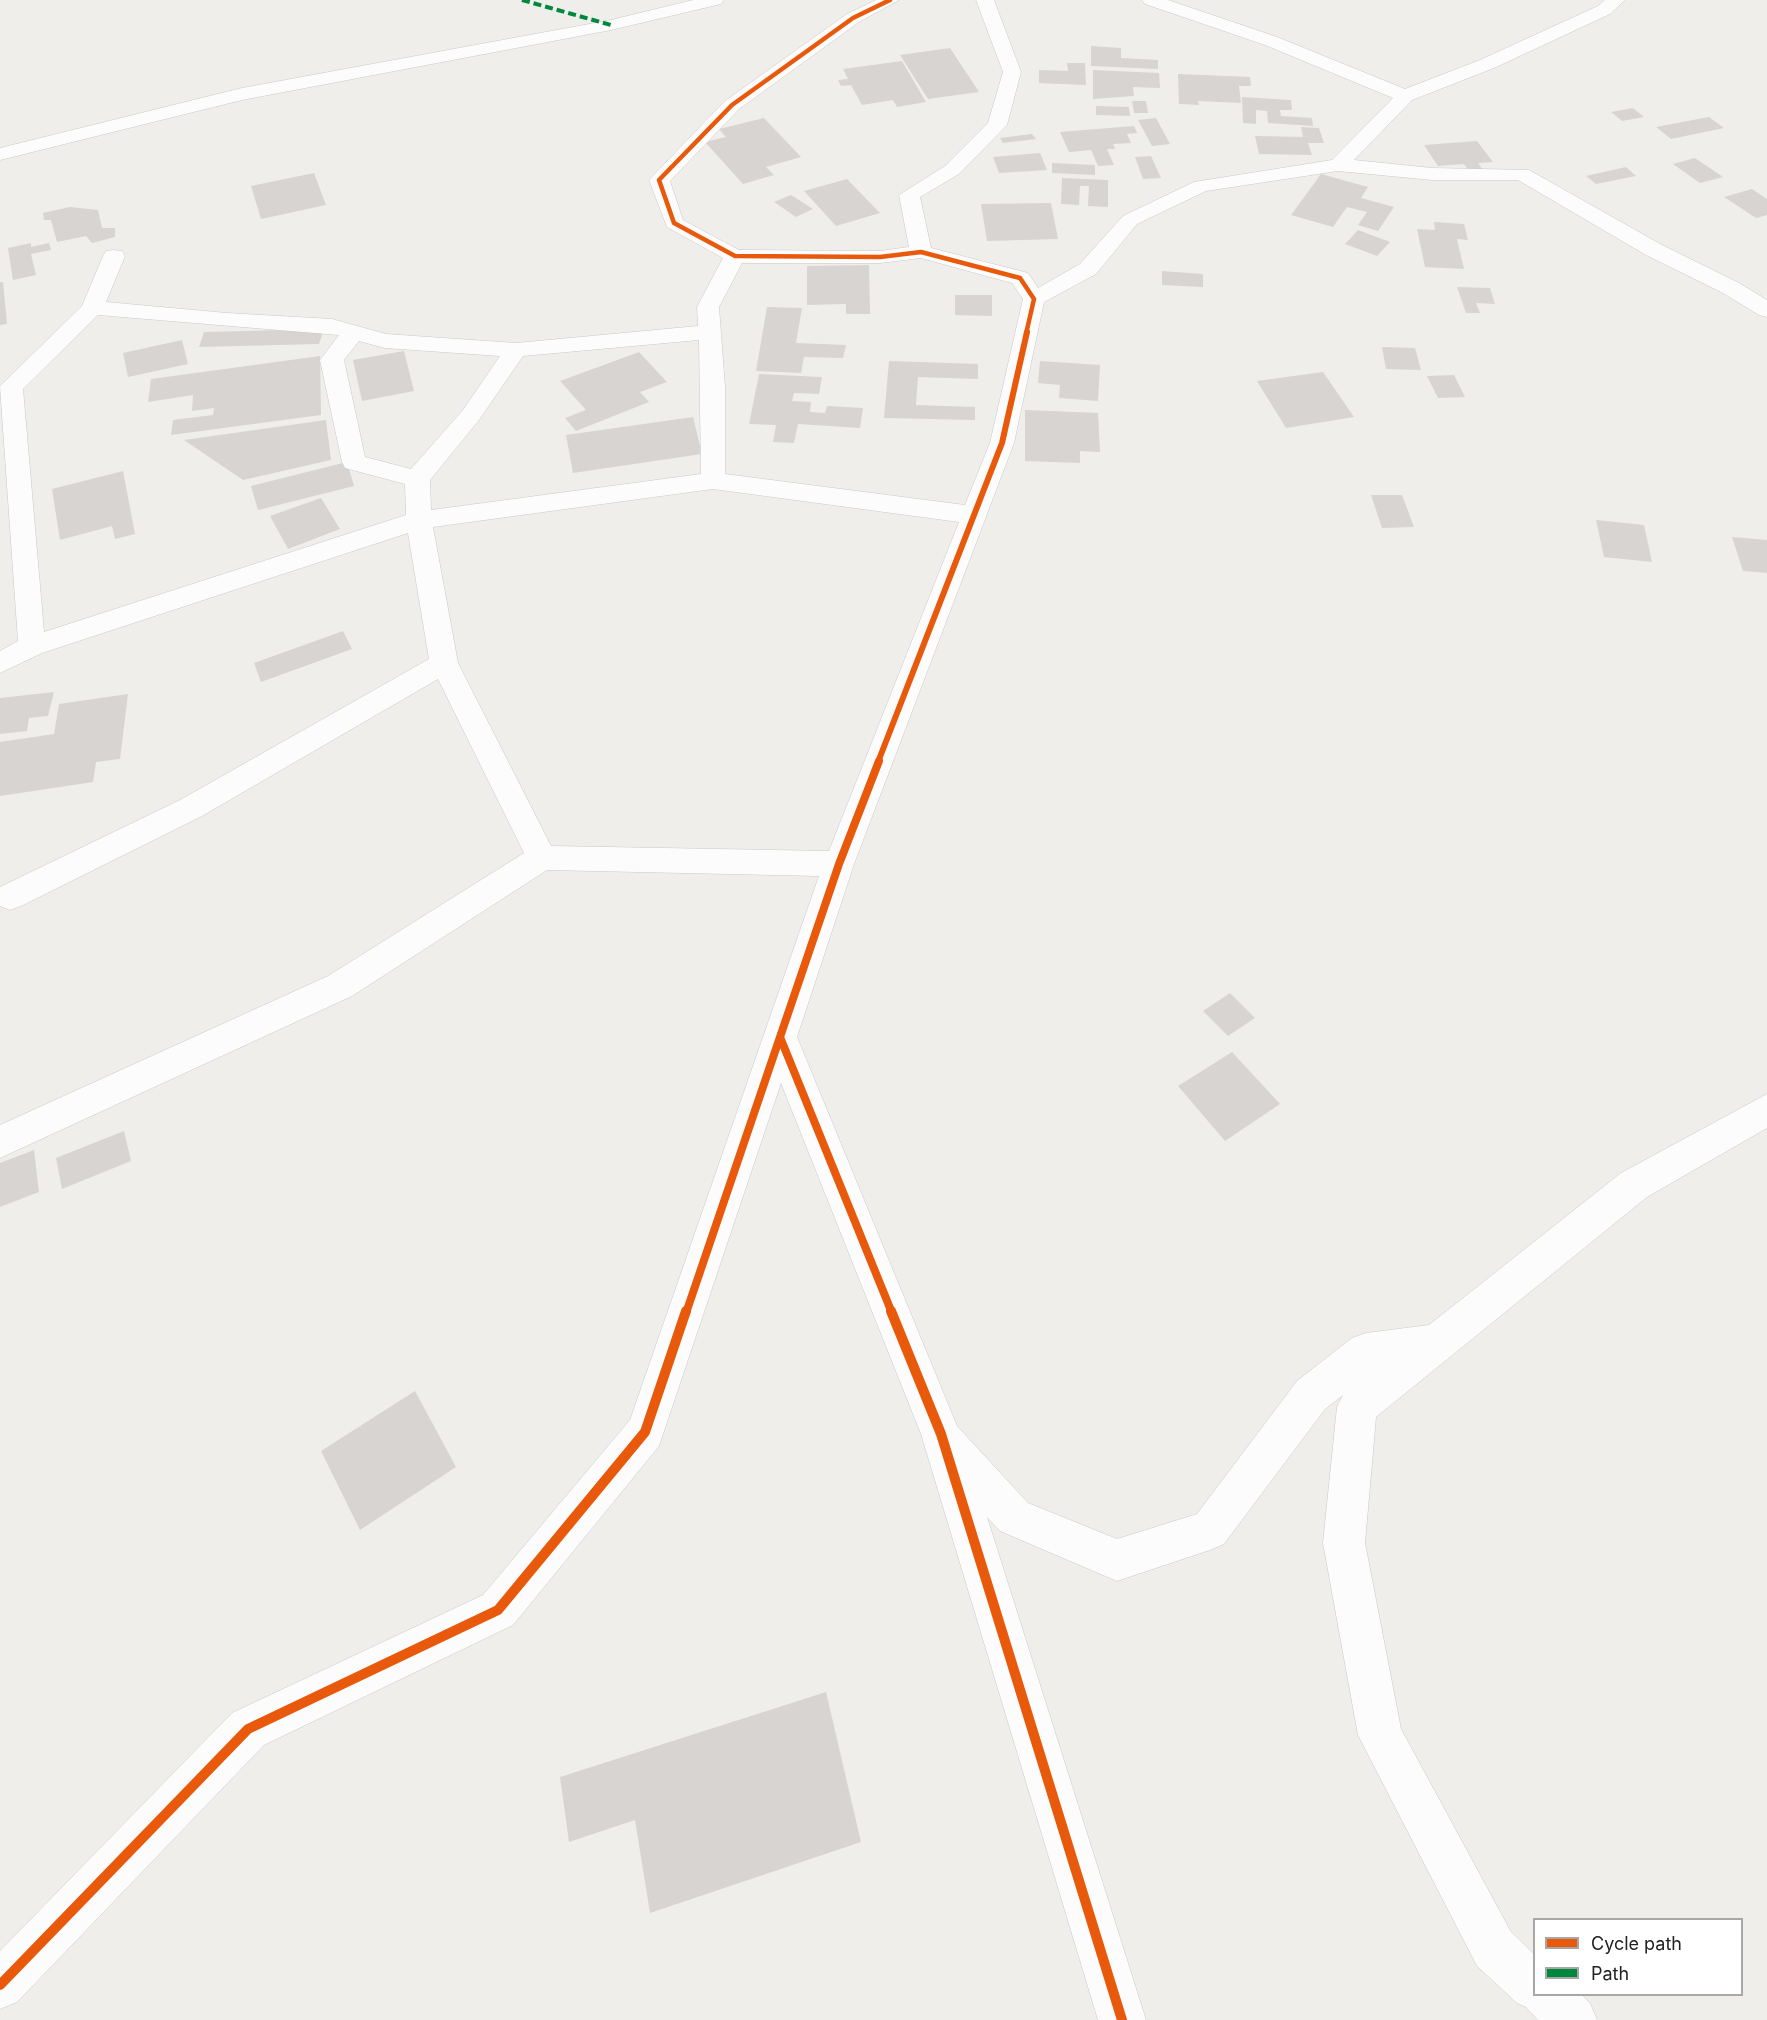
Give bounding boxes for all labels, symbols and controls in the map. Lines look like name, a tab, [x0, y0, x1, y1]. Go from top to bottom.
legend	[1533, 1918, 1743, 1996]
text: Cycle path	[1591, 1933, 1682, 1954]
text: Path	[1591, 1963, 1629, 1984]

